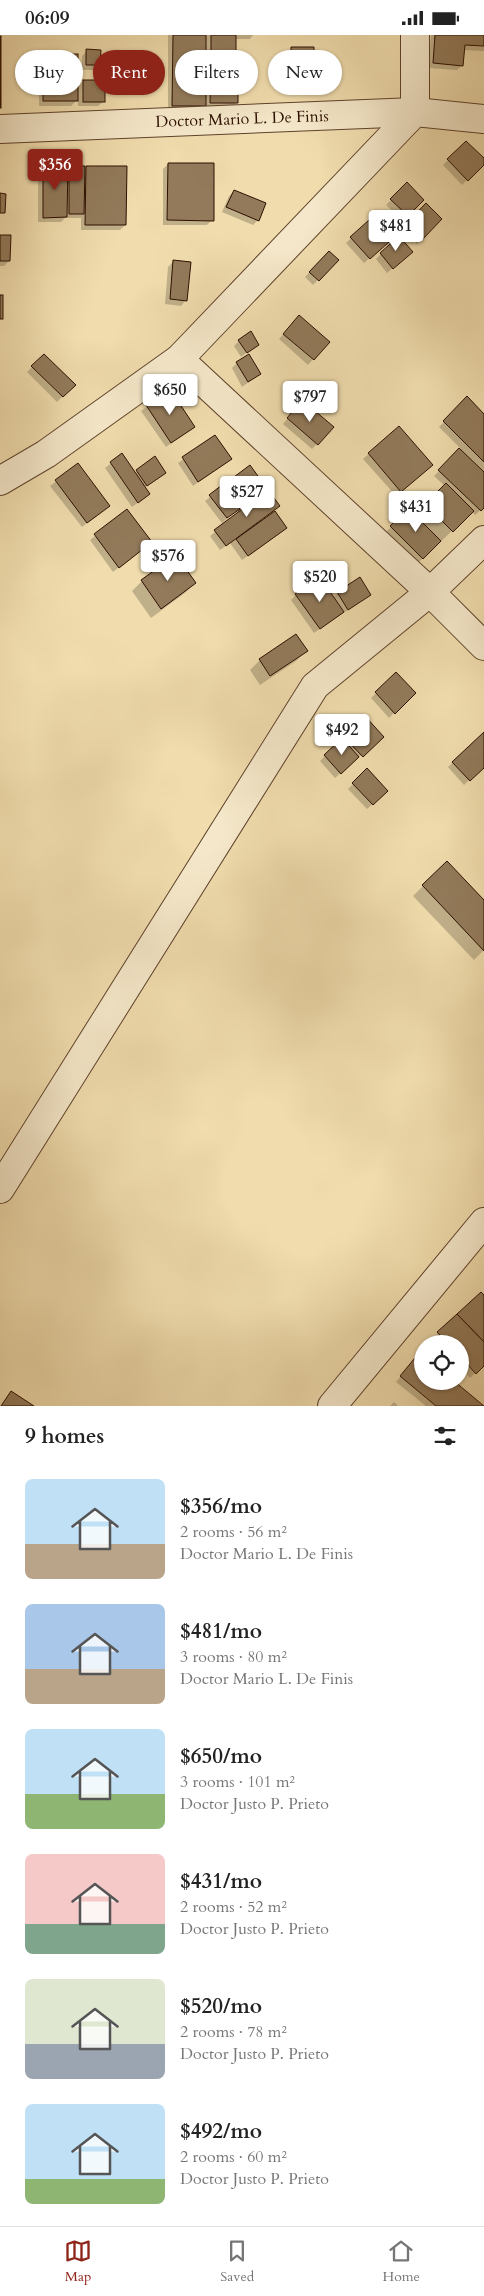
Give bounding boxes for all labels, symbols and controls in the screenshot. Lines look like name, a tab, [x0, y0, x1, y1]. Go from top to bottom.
text: 06:09	[25, 5, 69, 31]
chip: Buy	[15, 50, 83, 95]
chip: Rent	[93, 50, 165, 95]
chip: Filters	[175, 50, 258, 95]
chip: New	[268, 50, 342, 95]
street label: Doctor Mario L. De Finis	[155, 105, 329, 133]
pin: $356	[25, 149, 85, 191]
text: $356	[39, 154, 71, 176]
pin: $481	[366, 209, 426, 252]
text: $481	[380, 215, 412, 237]
pin: $650	[140, 373, 200, 416]
text: $650	[154, 379, 186, 401]
pin: $797	[280, 381, 340, 423]
text: $797	[294, 386, 326, 408]
pin: $527	[217, 475, 277, 518]
text: $527	[231, 481, 263, 503]
pin: $431	[386, 491, 446, 533]
text: $431	[400, 496, 432, 518]
pin: $576	[138, 539, 198, 582]
text: $576	[152, 545, 184, 567]
pin: $520	[290, 561, 350, 603]
text: $520	[304, 566, 336, 588]
pin: $492	[312, 713, 372, 756]
text: $492	[326, 719, 358, 741]
map controls	[414, 1335, 469, 1390]
button: locate	[414, 1335, 469, 1390]
text: 9 homes	[25, 1422, 104, 1451]
icon: filters	[431, 1422, 459, 1450]
text: $356/mo	[180, 1492, 262, 1521]
icon: home	[65, 1499, 125, 1559]
text: 2 rooms · 56 m²	[180, 1521, 287, 1543]
text: Doctor Mario L. De Finis	[180, 1543, 353, 1565]
text: $481/mo	[180, 1617, 262, 1646]
icon: home	[65, 1624, 125, 1684]
text: 3 rooms · 80 m²	[180, 1646, 287, 1668]
text: Doctor Mario L. De Finis	[180, 1668, 353, 1690]
text: $650/mo	[180, 1742, 262, 1771]
icon: home	[65, 1749, 125, 1809]
text: 3 rooms · 101 m²	[180, 1771, 295, 1793]
text: Doctor Justo P. Prieto	[180, 1793, 329, 1815]
text: $431/mo	[180, 1867, 262, 1896]
icon: home	[65, 1874, 125, 1934]
text: 2 rooms · 52 m²	[180, 1896, 287, 1918]
text: Doctor Justo P. Prieto	[180, 1918, 329, 1940]
text: $520/mo	[180, 1992, 262, 2021]
icon: home	[65, 1999, 125, 2059]
text: 2 rooms · 78 m²	[180, 2021, 287, 2043]
text: Doctor Justo P. Prieto	[180, 2043, 329, 2065]
text: $492/mo	[180, 2117, 262, 2146]
icon: home	[65, 2124, 125, 2184]
text: 2 rooms · 60 m²	[180, 2146, 287, 2168]
text: Doctor Justo P. Prieto	[180, 2168, 329, 2190]
tab: Map	[64, 2237, 92, 2286]
tab: Saved	[220, 2237, 254, 2286]
tab: Home	[382, 2237, 420, 2286]

